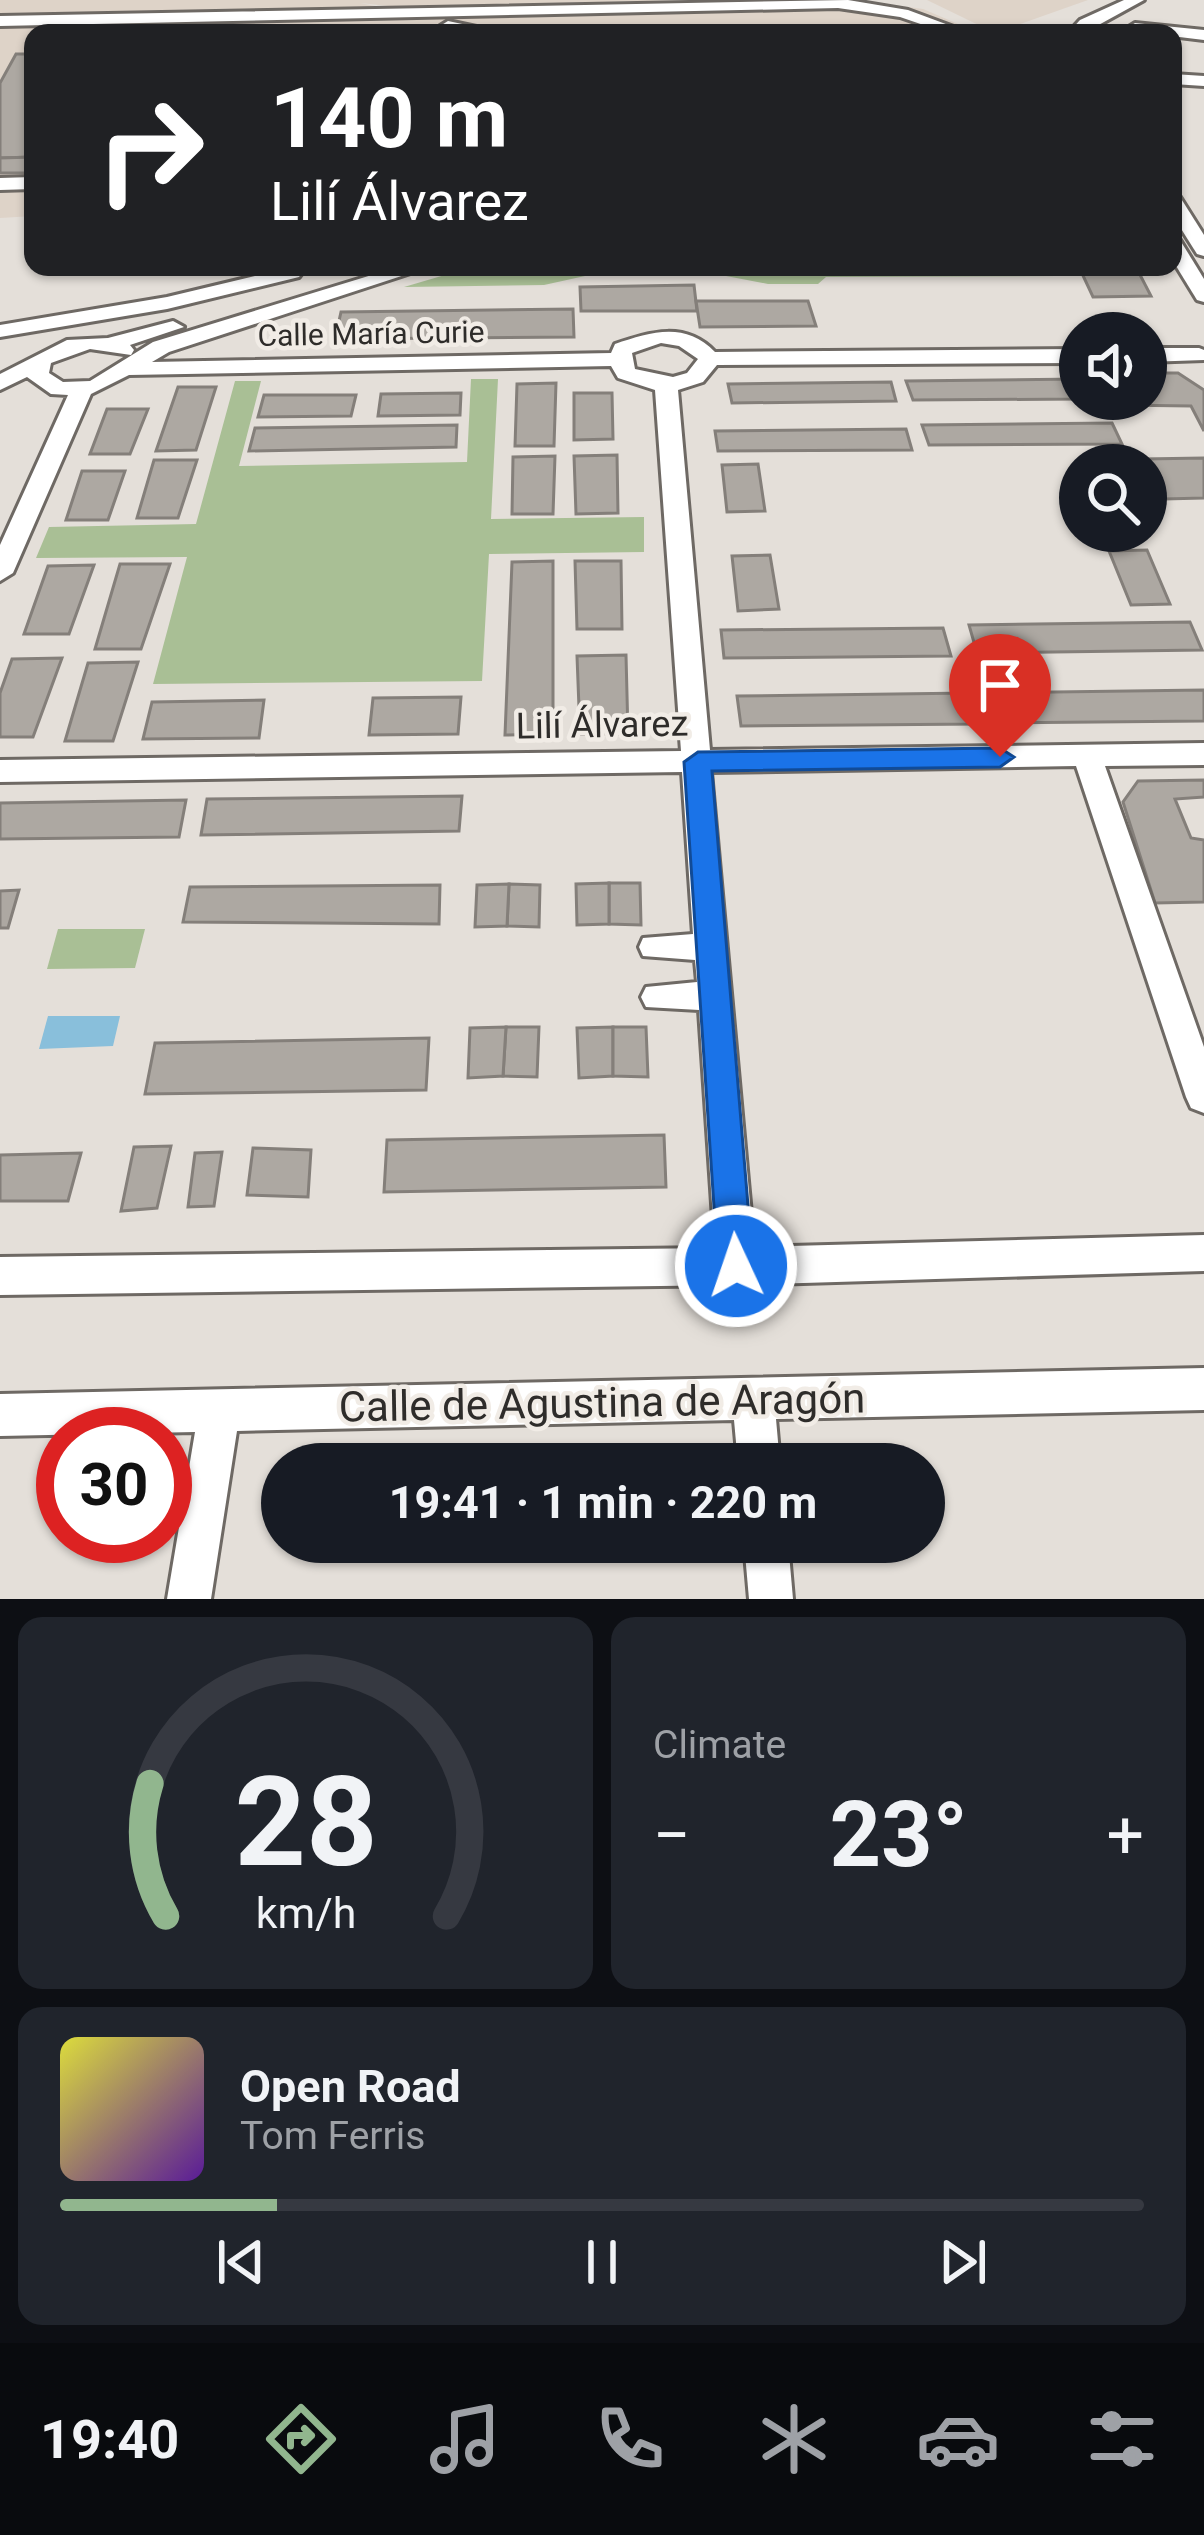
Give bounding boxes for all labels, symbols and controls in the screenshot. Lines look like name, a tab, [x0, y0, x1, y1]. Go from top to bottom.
text: 140 m	[270, 69, 508, 168]
icon: right	[72, 72, 228, 228]
text: Lilí Álvarez	[270, 170, 529, 233]
map controls	[1059, 312, 1167, 552]
button: sound	[1059, 312, 1167, 420]
street label: Calle María Curie	[257, 314, 485, 353]
button: search	[1059, 444, 1167, 552]
pin	[949, 634, 1051, 757]
icon: arrive	[967, 652, 1033, 718]
street label: Lilí Álvarez	[515, 701, 689, 748]
position arrow	[673, 1203, 799, 1329]
street label: Calle de Agustina de Aragón	[338, 1373, 866, 1432]
speed limit sign: 30	[36, 1407, 192, 1563]
text: 19:41 · 1 min · 220 m	[389, 1476, 817, 1529]
text: Climate	[653, 1722, 786, 1768]
text: 28	[234, 1749, 377, 1895]
text: 23°	[829, 1783, 968, 1888]
text: −	[653, 1797, 691, 1874]
text: +	[1107, 1797, 1144, 1874]
text: km/h	[255, 1888, 356, 1938]
text: Open Road	[240, 2060, 461, 2113]
text: Tom Ferris	[240, 2113, 425, 2159]
icon: previous	[208, 2229, 274, 2295]
icon: pause	[569, 2229, 635, 2295]
icon: next	[930, 2229, 996, 2295]
icon: directions	[259, 2397, 343, 2481]
icon: music	[423, 2397, 507, 2481]
icon: phone	[588, 2397, 672, 2481]
icon: climate	[752, 2397, 836, 2481]
icon: car	[916, 2397, 1000, 2481]
icon: filters	[1080, 2397, 1164, 2481]
text: 19:40	[40, 2408, 179, 2471]

